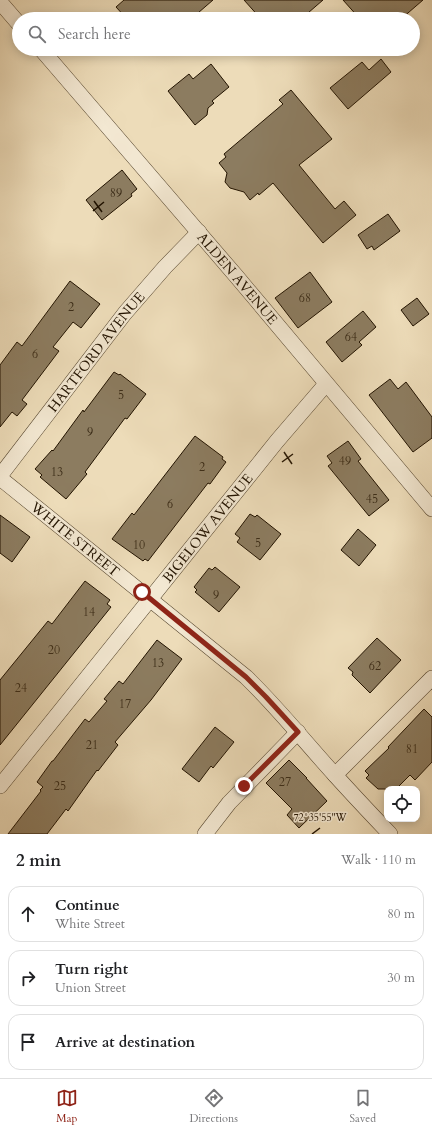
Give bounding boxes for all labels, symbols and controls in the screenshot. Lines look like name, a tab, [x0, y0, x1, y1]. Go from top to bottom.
search box	[12, 12, 420, 56]
icon: search	[26, 23, 48, 45]
text: Search here	[58, 24, 131, 44]
house number: 89	[110, 185, 122, 201]
street label: ALDEN AVENUE	[193, 228, 282, 329]
street label: HARTFORD AVENUE	[44, 288, 149, 416]
house number: 68	[299, 290, 311, 306]
house number: 2	[68, 299, 74, 315]
house number: 64	[345, 329, 357, 345]
house number: 6	[32, 346, 38, 362]
house number: 5	[118, 387, 124, 403]
house number: 9	[87, 424, 93, 440]
house number: 49	[339, 453, 351, 469]
house number: 2	[199, 459, 205, 475]
house number: 13	[51, 464, 63, 480]
street label: BIGELOW AVENUE	[158, 469, 257, 587]
house number: 45	[366, 491, 378, 507]
house number: 6	[167, 496, 173, 512]
street label: WHITE STREET	[26, 497, 124, 581]
house number: 5	[255, 535, 261, 551]
house number: 10	[133, 537, 145, 553]
route start	[133, 583, 151, 601]
house number: 9	[213, 587, 219, 603]
house number: 14	[83, 604, 95, 620]
house number: 20	[48, 642, 60, 658]
house number: 13	[152, 655, 164, 671]
house number: 62	[369, 658, 381, 674]
house number: 24	[15, 680, 27, 696]
house number: 17	[119, 696, 131, 712]
house number: 21	[86, 737, 98, 753]
house number: 81	[406, 741, 418, 757]
house number: 27	[279, 774, 291, 790]
route end	[235, 777, 253, 795]
house number: 25	[54, 778, 66, 794]
map controls	[384, 786, 420, 822]
button: locate	[384, 786, 420, 822]
text: 72°35'55"W	[293, 811, 348, 825]
text: 2 min	[16, 849, 61, 872]
text: Walk · 110 m	[341, 851, 416, 869]
text: Continue	[55, 895, 120, 915]
icon: ahead	[17, 903, 39, 925]
text: 80 m	[387, 905, 415, 923]
text: White Street	[55, 915, 125, 933]
text: Turn right	[55, 959, 128, 979]
icon: right	[17, 967, 39, 989]
text: 30 m	[387, 969, 415, 987]
text: Union Street	[55, 979, 126, 997]
icon: arrive	[17, 1031, 39, 1053]
text: Arrive at destination	[55, 1032, 195, 1052]
tab: Map	[56, 1087, 78, 1126]
tab: Directions	[189, 1087, 238, 1126]
tab: Saved	[350, 1087, 376, 1126]

